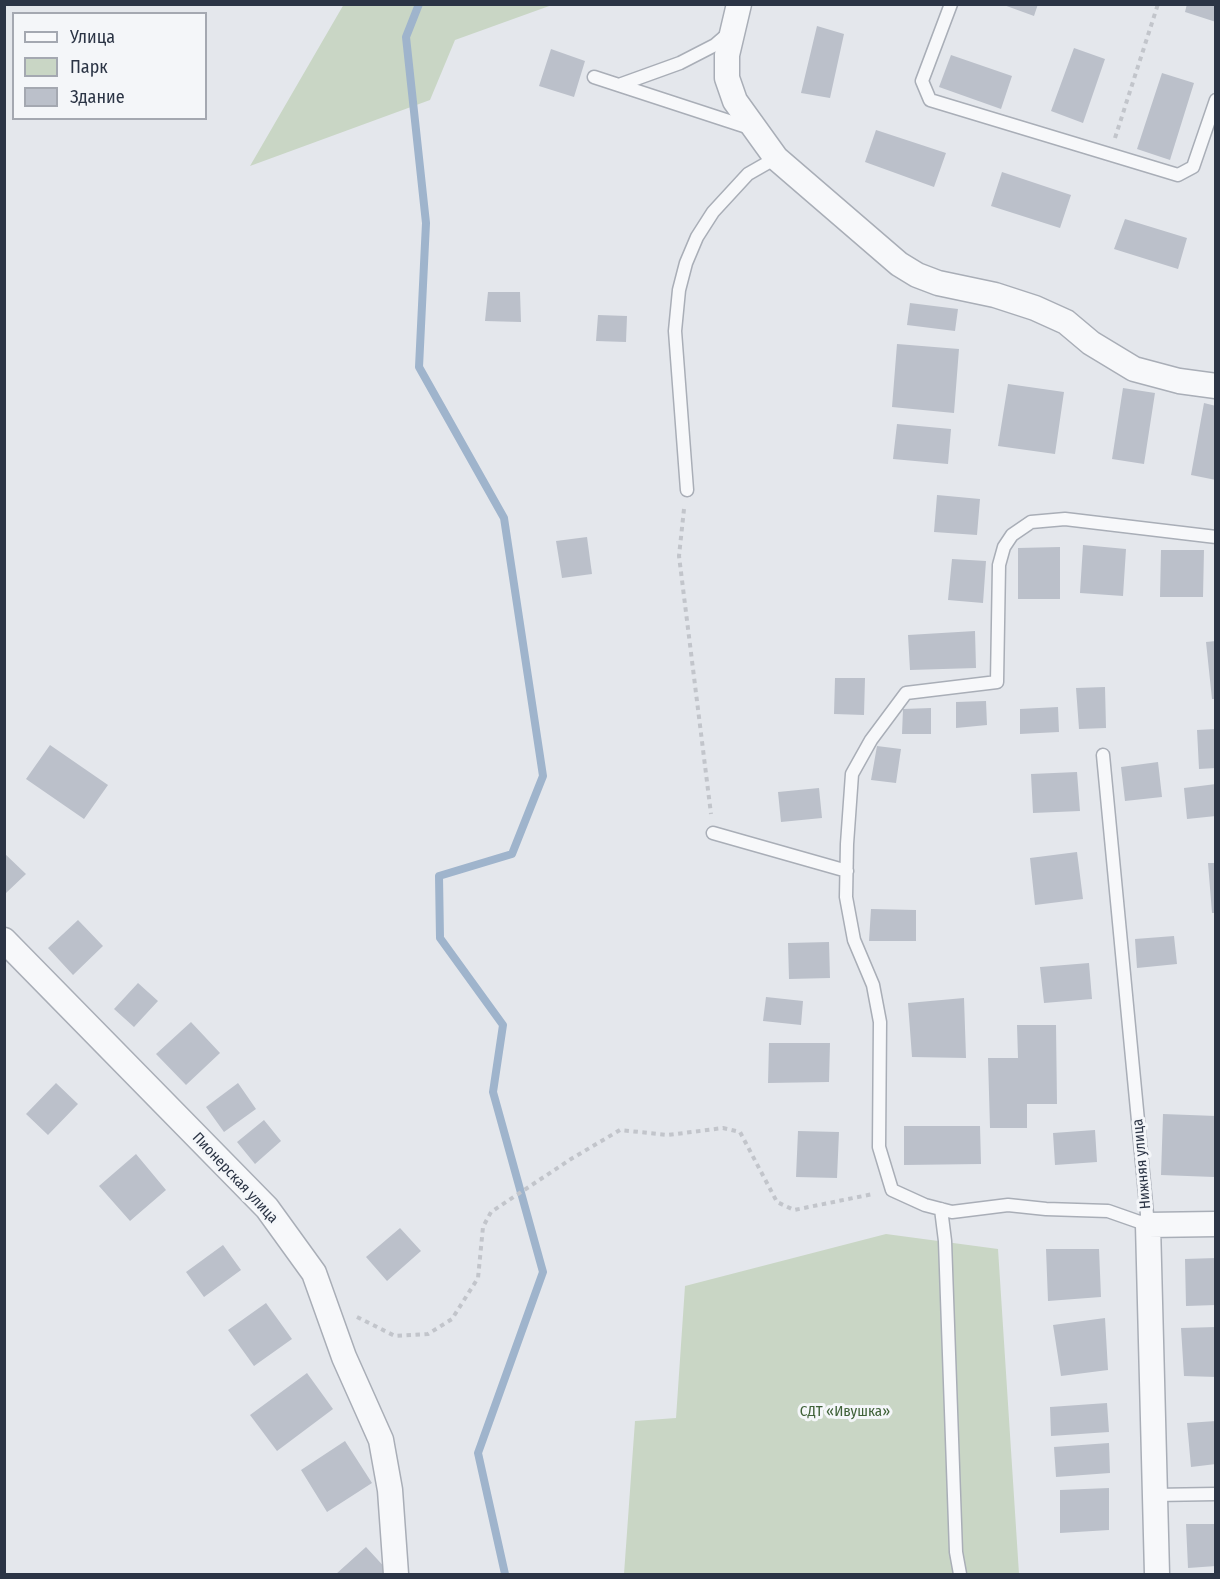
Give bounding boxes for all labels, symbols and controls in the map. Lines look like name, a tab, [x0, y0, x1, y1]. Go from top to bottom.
legend	[12, 12, 207, 120]
text: Улица	[70, 26, 115, 48]
text: Парк	[70, 56, 108, 78]
text: Здание	[70, 86, 125, 108]
street label: Нижняя улица	[1129, 1118, 1155, 1210]
street label: Пионерская улица	[188, 1129, 282, 1227]
park label: СДТ «Ивушка»	[800, 1403, 890, 1421]

